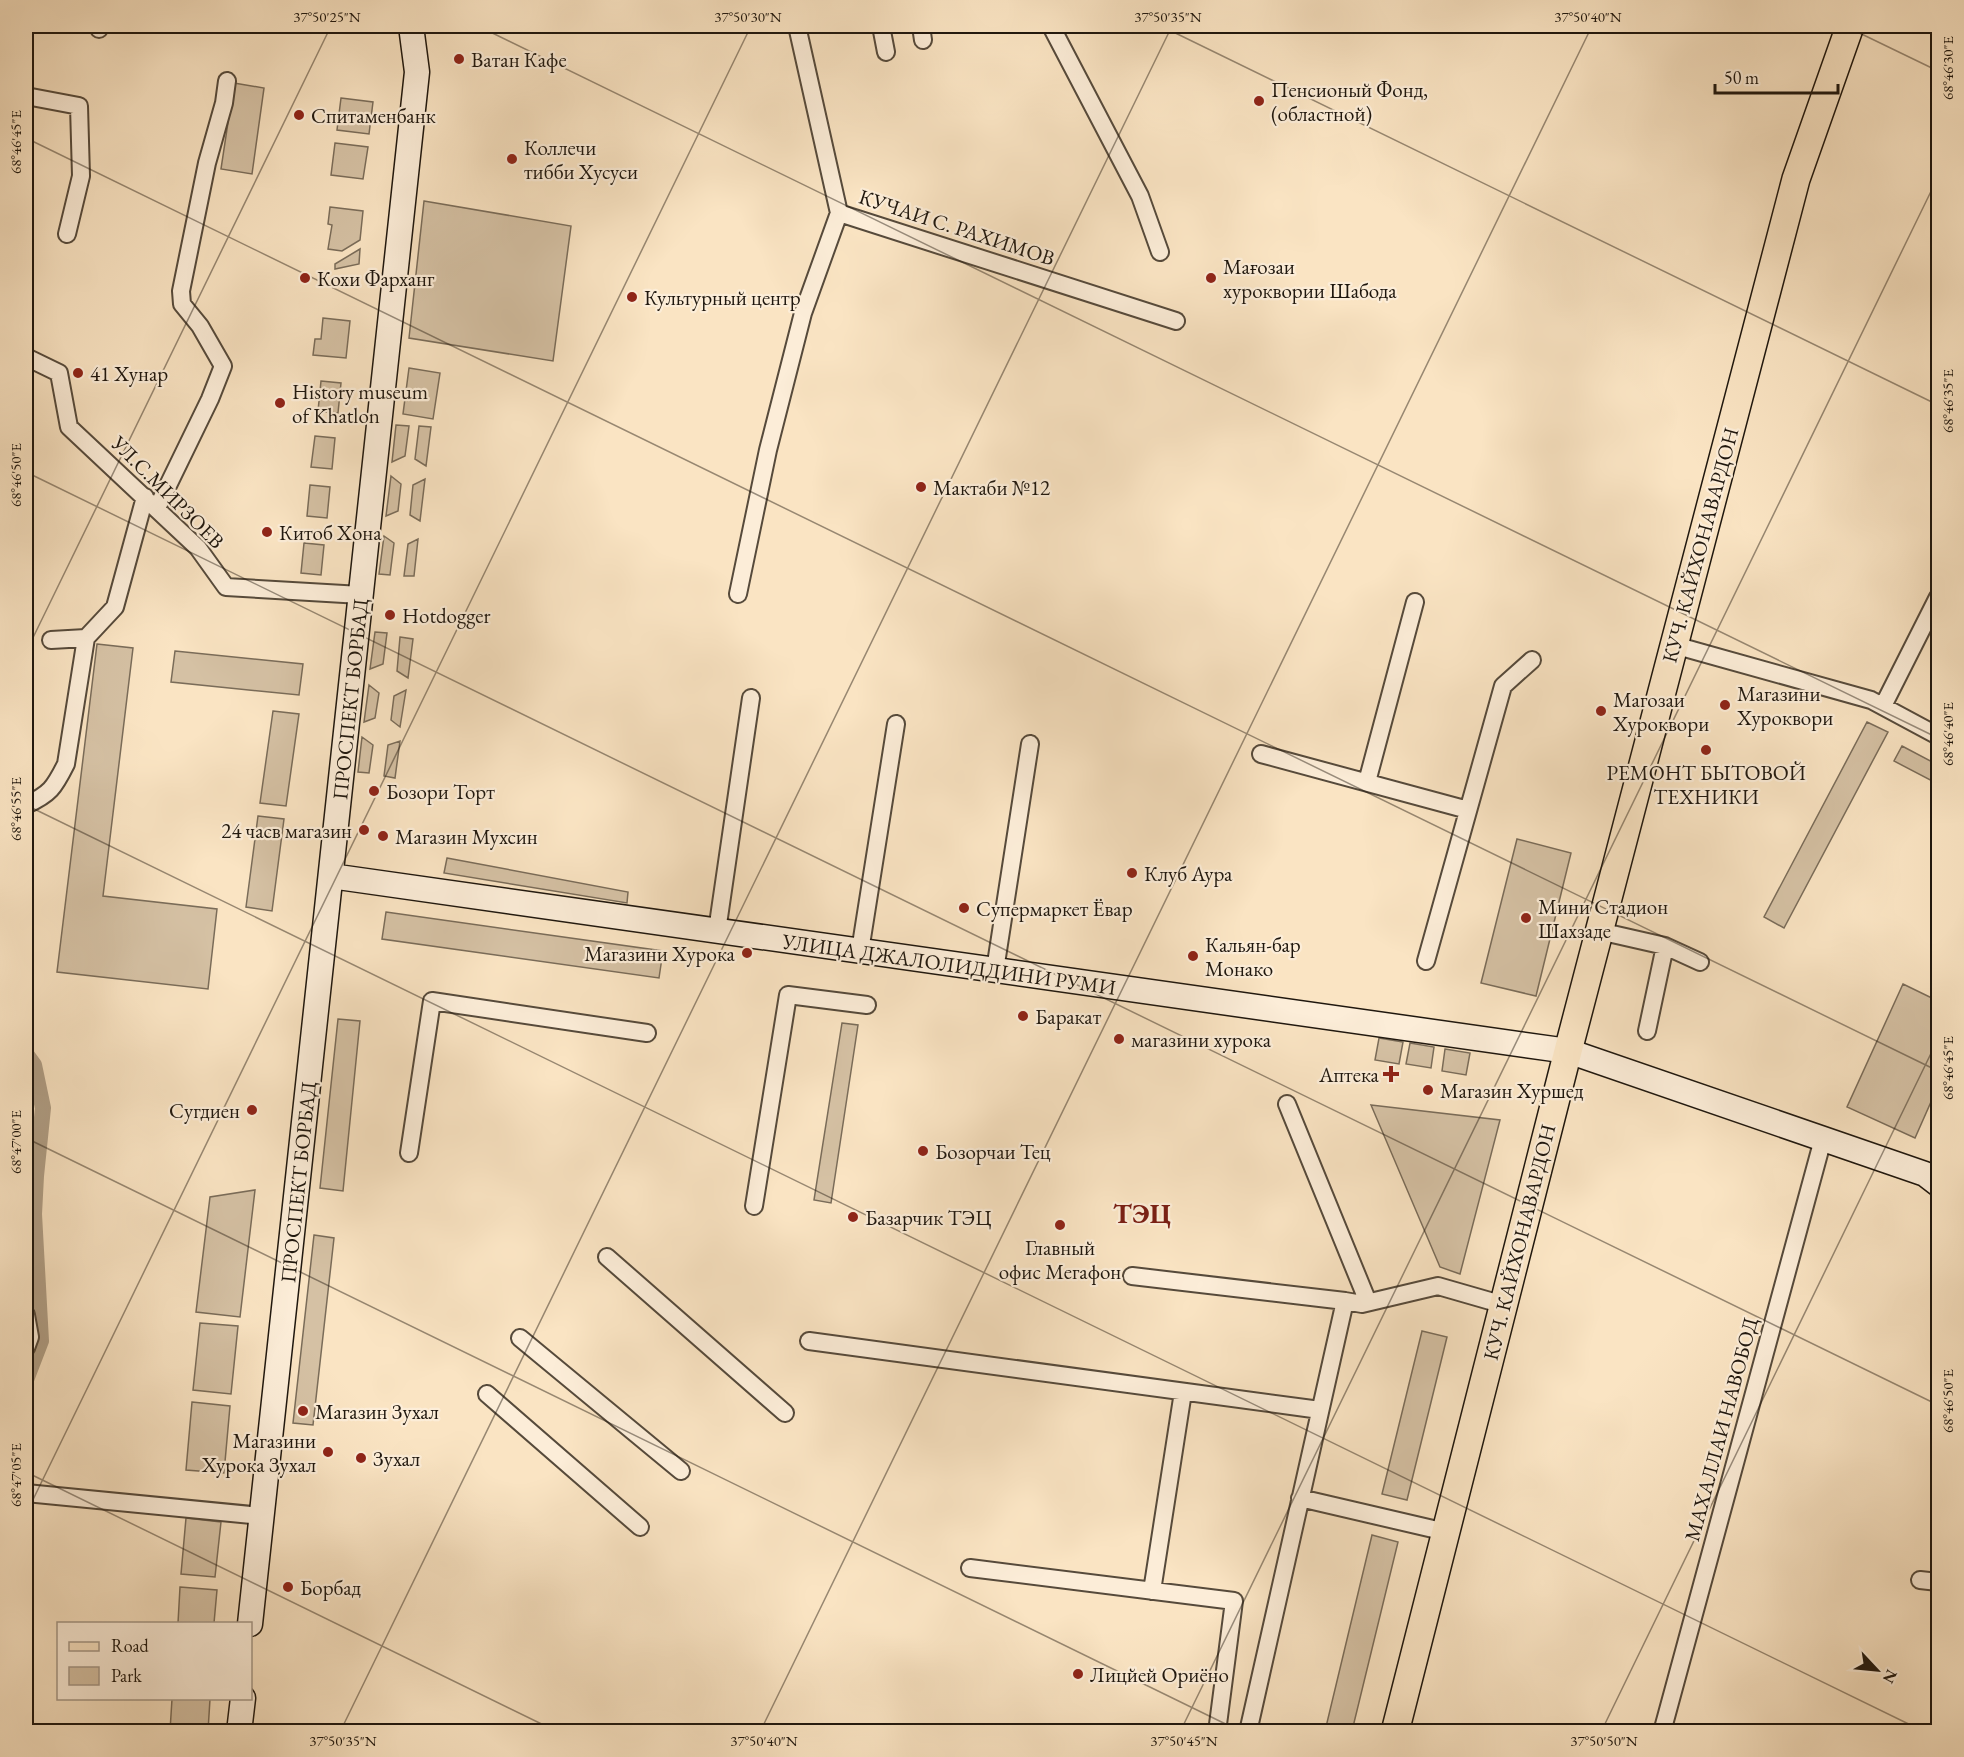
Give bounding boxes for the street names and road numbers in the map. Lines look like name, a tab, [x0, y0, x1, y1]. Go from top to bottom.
street label: КУЧАИ С. РАХИМОВ	[856, 183, 1058, 271]
street label: КУЧ. КАЙХОНАВАРДОН	[1656, 424, 1744, 666]
street label: УЛ.С.МИРЗОЕВ	[105, 429, 230, 554]
street label: ПРОСПЕКТ БОРБАД	[326, 597, 374, 801]
street label: УЛИЦА ДЖАЛОЛИДДИНИ РУМИ	[780, 927, 1117, 1001]
street label: ПРОСПЕКТ БОРБАД	[274, 1080, 322, 1284]
street label: КУЧ. КАЙХОНАВАРДОН	[1477, 1121, 1561, 1363]
street label: МАХАЛЛАИ НАВОБОД	[1678, 1314, 1764, 1544]

